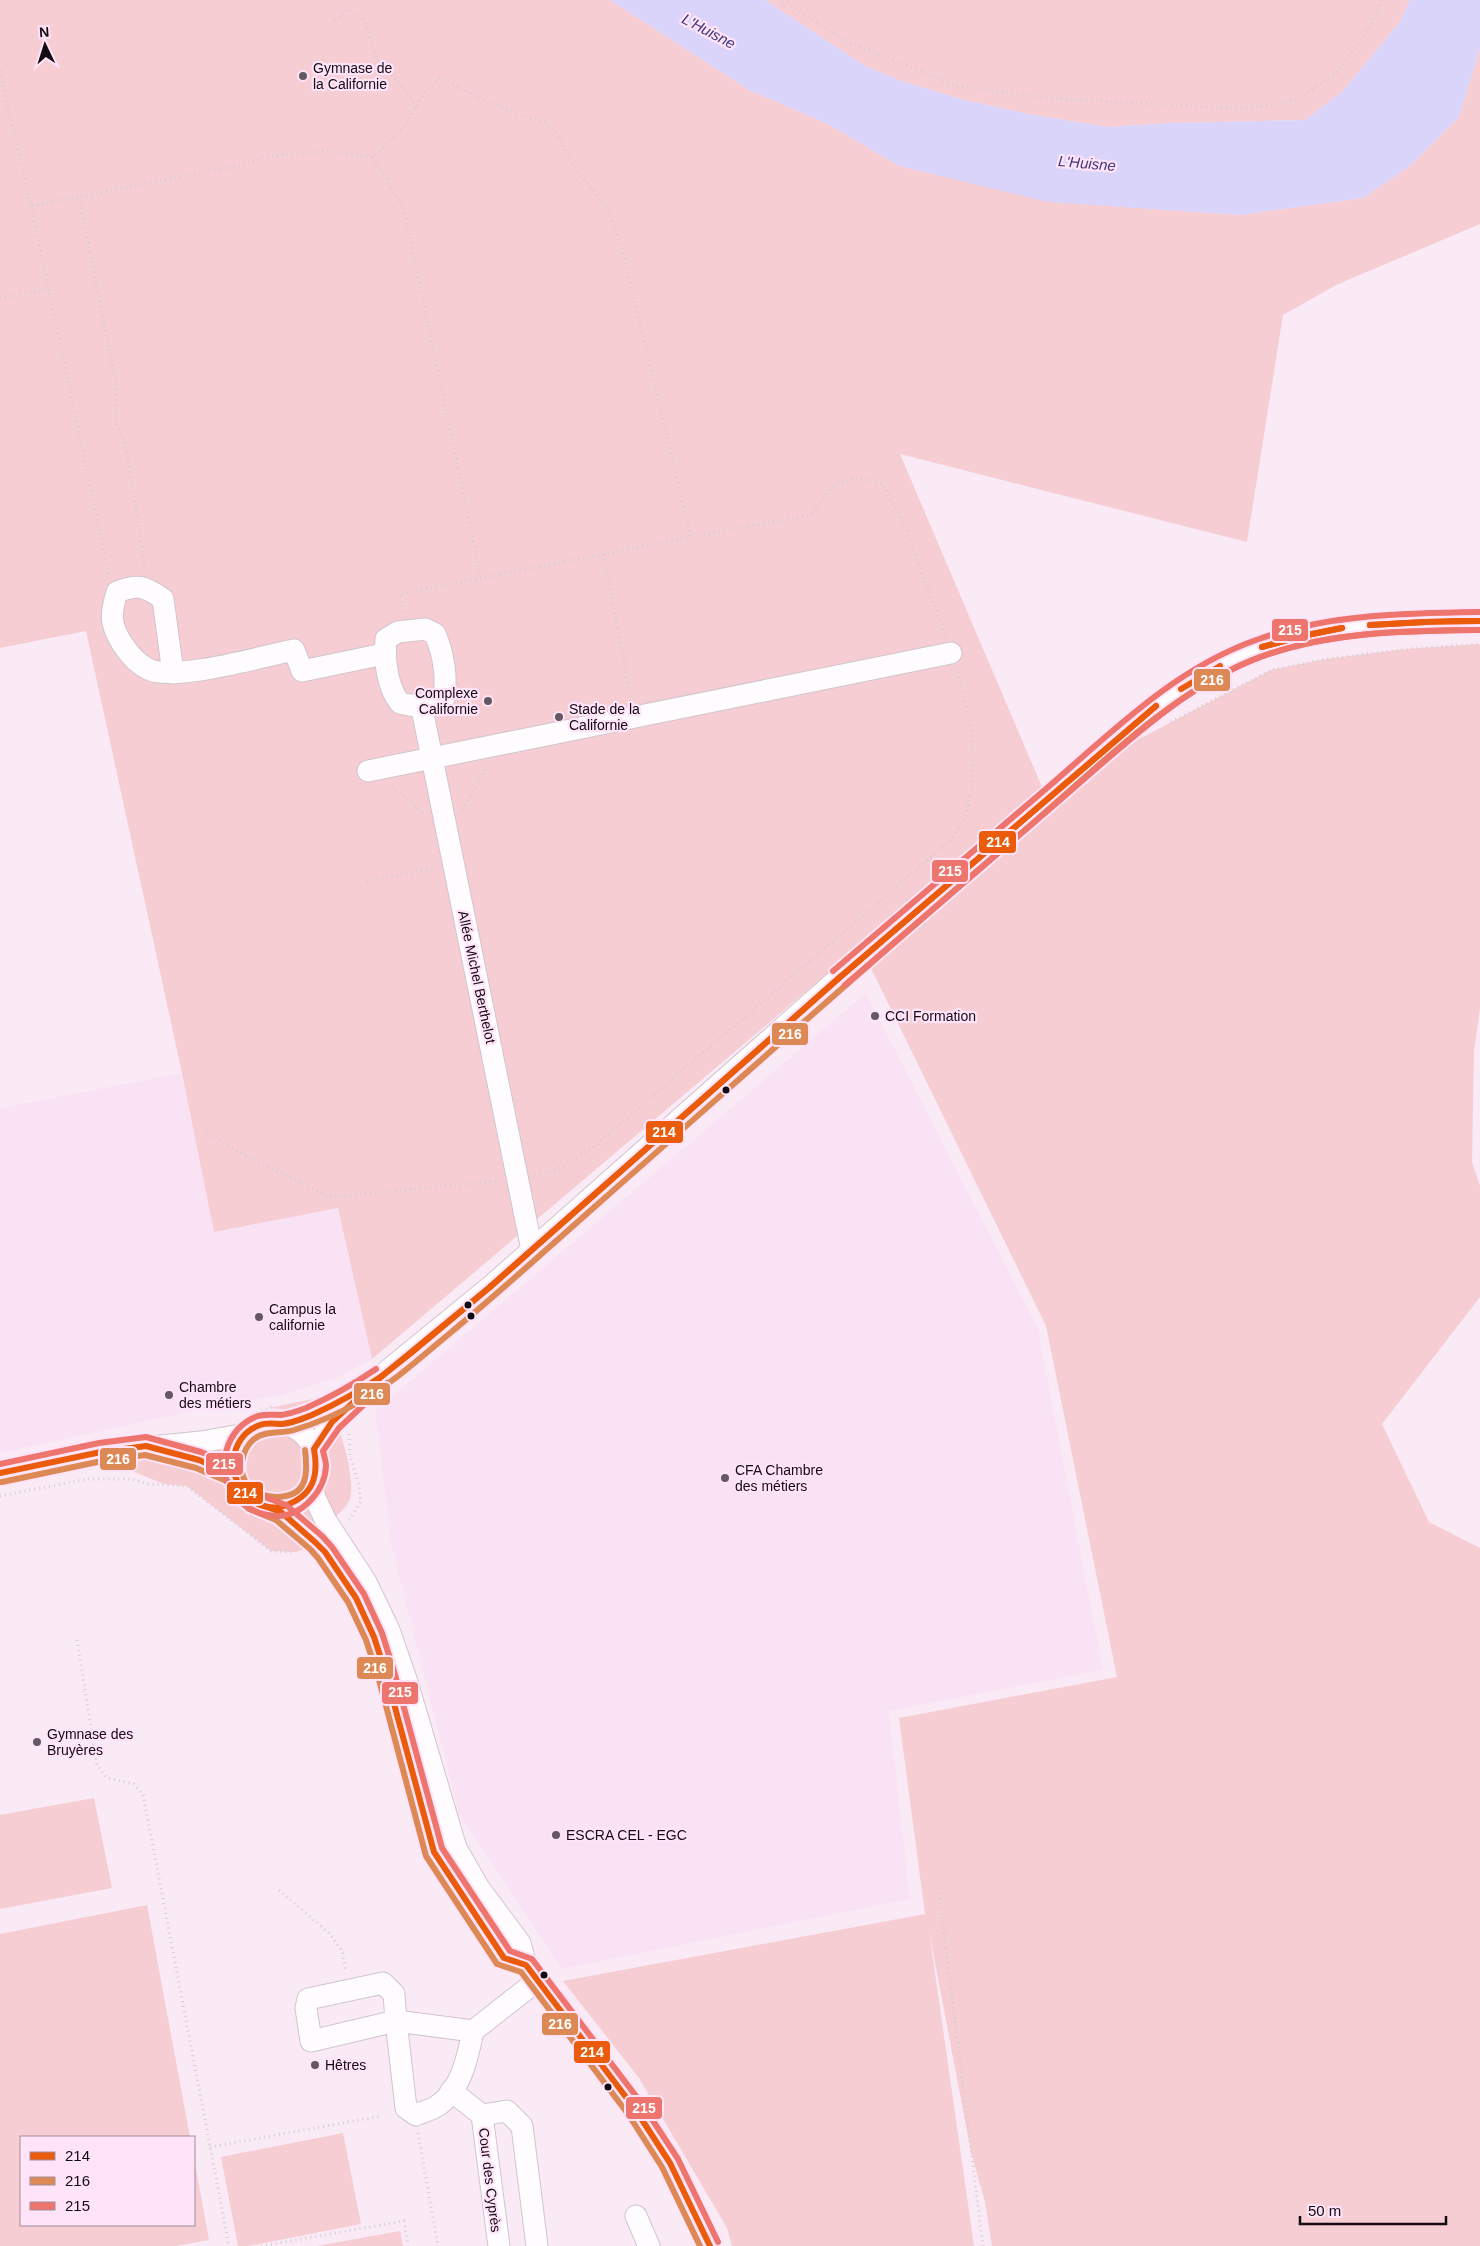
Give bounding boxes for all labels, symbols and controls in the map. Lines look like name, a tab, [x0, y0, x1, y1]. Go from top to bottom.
water label: L'Huisne	[679, 10, 739, 52]
north arrow	[20, 20, 70, 70]
text: N	[38, 24, 50, 40]
place label: Gymnase de la Californie	[313, 60, 393, 92]
marker: Gymnase de la Californie	[297, 70, 309, 82]
water label: L'Huisne	[1057, 152, 1117, 174]
line badge: 215	[1271, 618, 1309, 642]
text: 215	[1278, 622, 1302, 638]
line badge: 216	[1193, 668, 1231, 692]
text: 216	[1200, 672, 1224, 688]
place label: Complexe Californie	[415, 685, 478, 717]
marker: Complexe Californie	[482, 695, 494, 707]
place label: Stade de la Californie	[569, 701, 640, 733]
marker: Stade de la Californie	[553, 711, 565, 723]
line badge: 214	[978, 830, 1017, 854]
text: 214	[986, 834, 1010, 850]
line badge: 215	[931, 859, 969, 883]
text: 215	[938, 863, 962, 879]
street label: Allée Michel Berthelot	[455, 909, 499, 1045]
place label: CCI Formation	[885, 1008, 976, 1024]
marker: CCI Formation	[869, 1010, 881, 1022]
line badge: 216	[771, 1022, 809, 1046]
text: 216	[778, 1026, 802, 1042]
unlabelled marker	[721, 1085, 731, 1095]
line badge: 214	[645, 1120, 684, 1144]
text: 214	[652, 1124, 676, 1140]
unlabelled marker	[463, 1300, 473, 1310]
place label: Campus la californie	[269, 1301, 336, 1333]
marker: Campus la californie	[253, 1311, 265, 1323]
unlabelled marker	[466, 1311, 476, 1321]
place label: Chambre des métiers	[179, 1379, 251, 1411]
line badge: 216	[353, 1382, 391, 1406]
text: 216	[360, 1386, 384, 1402]
marker: Chambre des métiers	[163, 1389, 175, 1401]
line badge: 216	[99, 1447, 137, 1471]
text: 216	[106, 1451, 130, 1467]
line badge: 215	[205, 1452, 244, 1476]
text: 215	[212, 1456, 236, 1472]
place label: CFA Chambre des métiers	[735, 1462, 823, 1494]
marker: CFA Chambre des métiers	[719, 1472, 731, 1484]
line badge: 214	[226, 1481, 264, 1505]
text: 214	[233, 1485, 257, 1501]
line badge: 216	[356, 1656, 394, 1680]
text: 216	[363, 1660, 387, 1676]
line badge: 215	[381, 1681, 419, 1705]
text: 215	[388, 1684, 412, 1700]
place label: Gymnase des Bruyères	[47, 1726, 133, 1758]
marker: Gymnase des Bruyères	[31, 1736, 43, 1748]
place label: ESCRA CEL - EGC	[566, 1827, 687, 1843]
marker: ESCRA CEL - EGC	[550, 1829, 562, 1841]
unlabelled marker	[539, 1970, 549, 1980]
line badge: 216	[541, 2012, 579, 2036]
text: 216	[548, 2016, 572, 2032]
line badge: 214	[573, 2040, 611, 2064]
text: 214	[580, 2044, 604, 2060]
place label: Hêtres	[325, 2057, 366, 2073]
marker: Hêtres	[309, 2059, 321, 2071]
unlabelled marker	[603, 2082, 613, 2092]
line badge: 215	[625, 2096, 663, 2120]
text: 215	[632, 2100, 656, 2116]
street label: Cour des Cyprès	[476, 2127, 504, 2233]
legend	[20, 2136, 195, 2226]
text: 214	[65, 2147, 90, 2164]
text: 216	[65, 2172, 90, 2189]
scale bar	[1300, 2194, 1446, 2226]
text: 215	[65, 2197, 90, 2214]
text: 50 m	[1308, 2202, 1341, 2219]

